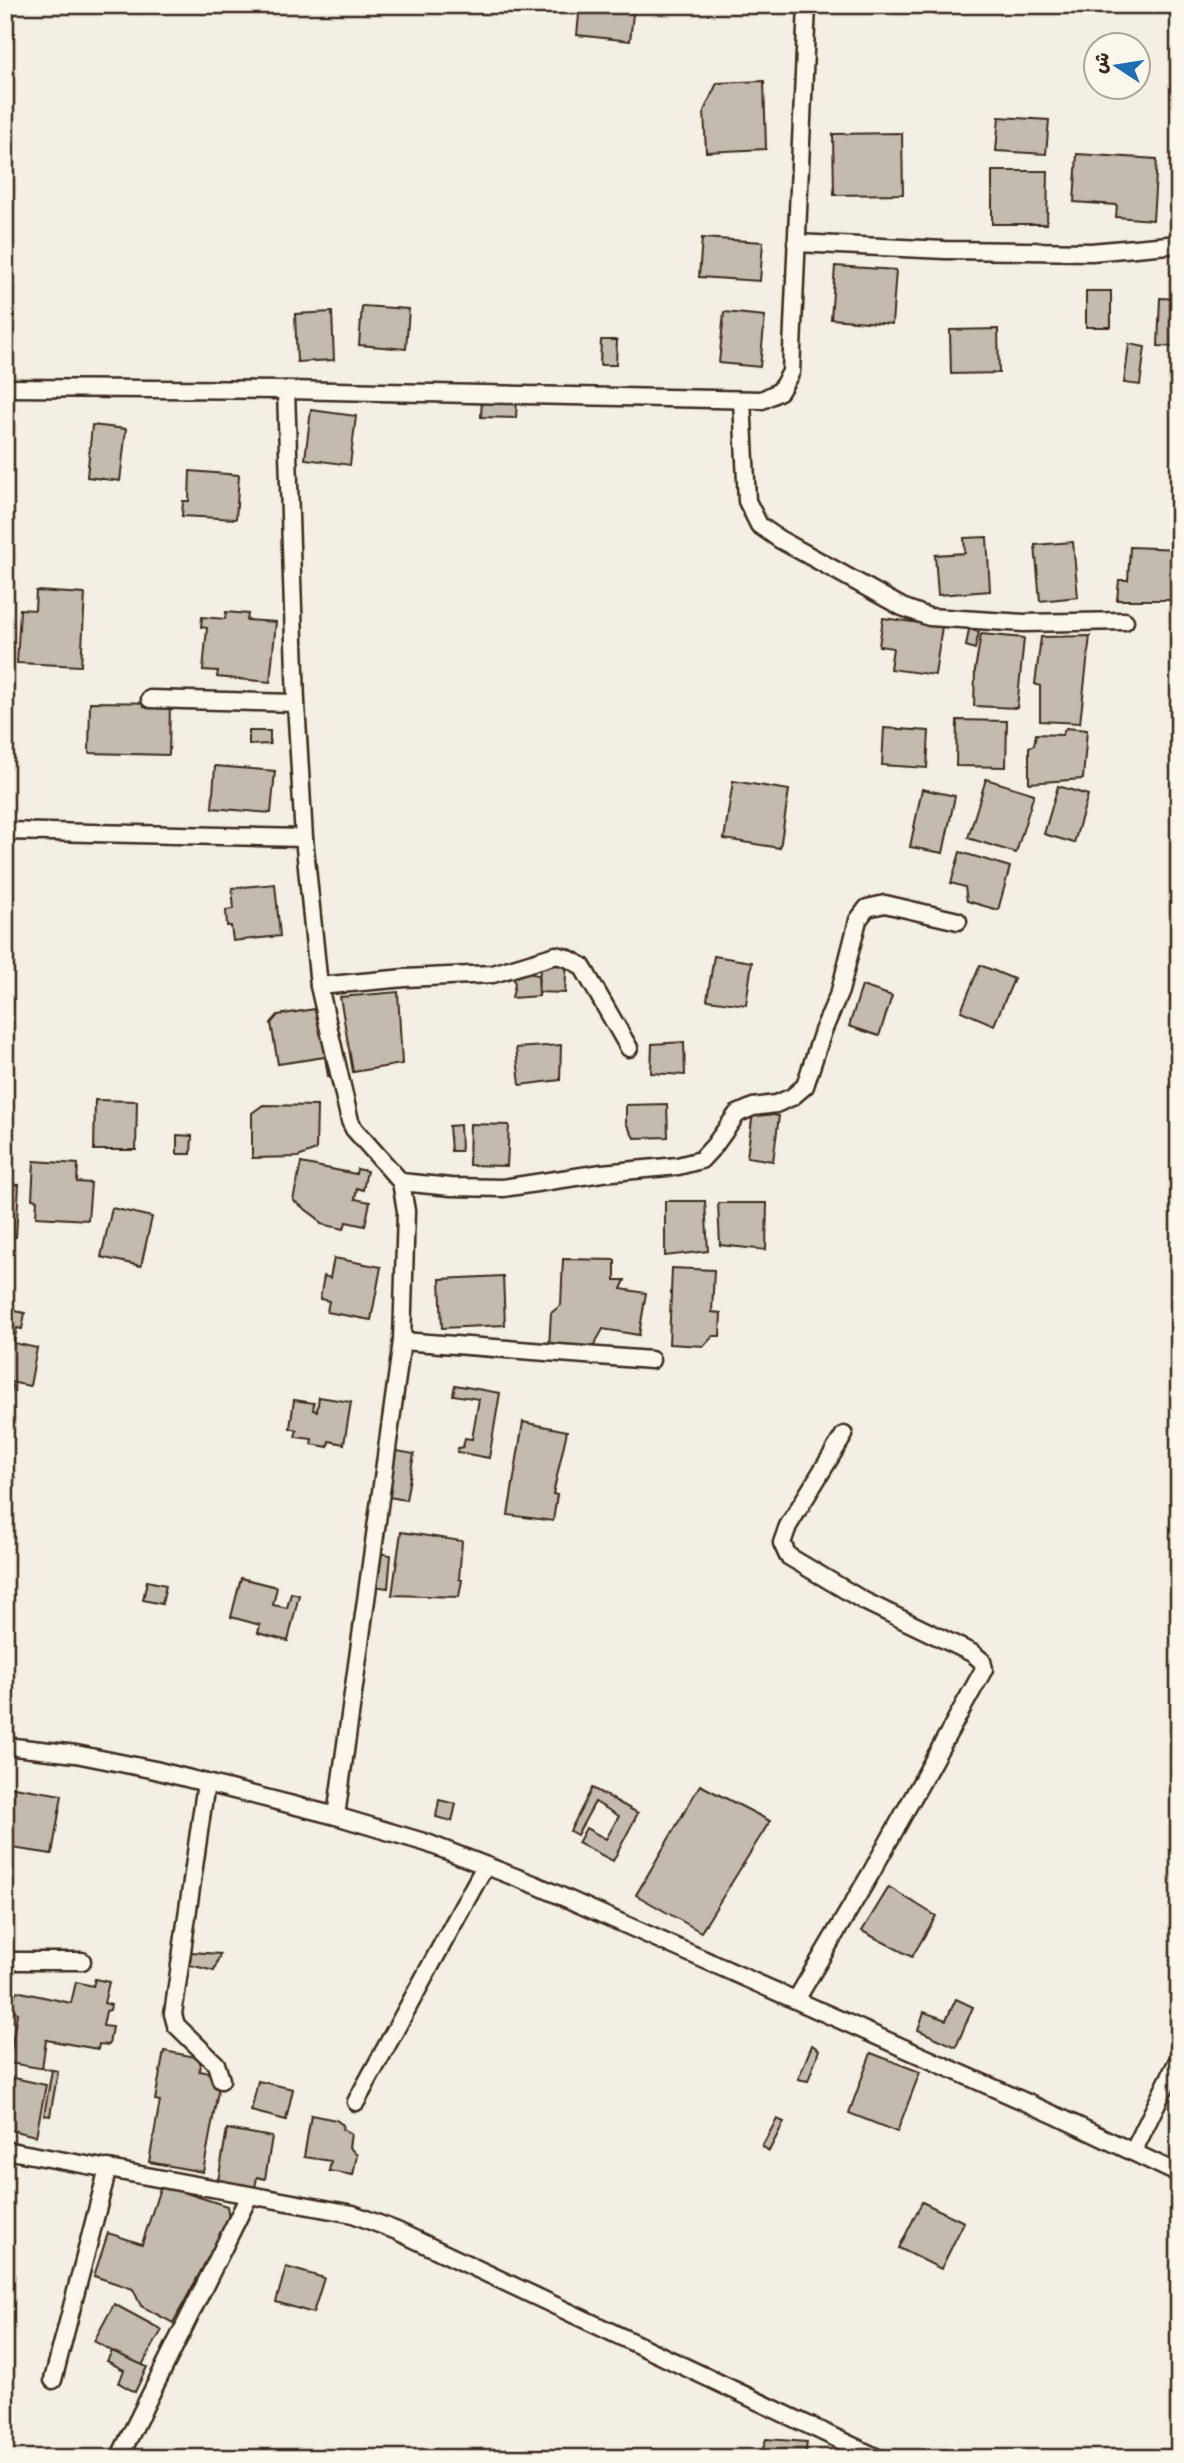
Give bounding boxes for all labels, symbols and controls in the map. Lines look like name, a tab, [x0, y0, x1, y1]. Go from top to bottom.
north arrow	[1082, 32, 1152, 102]
text: ش	[1087, 50, 1115, 75]

